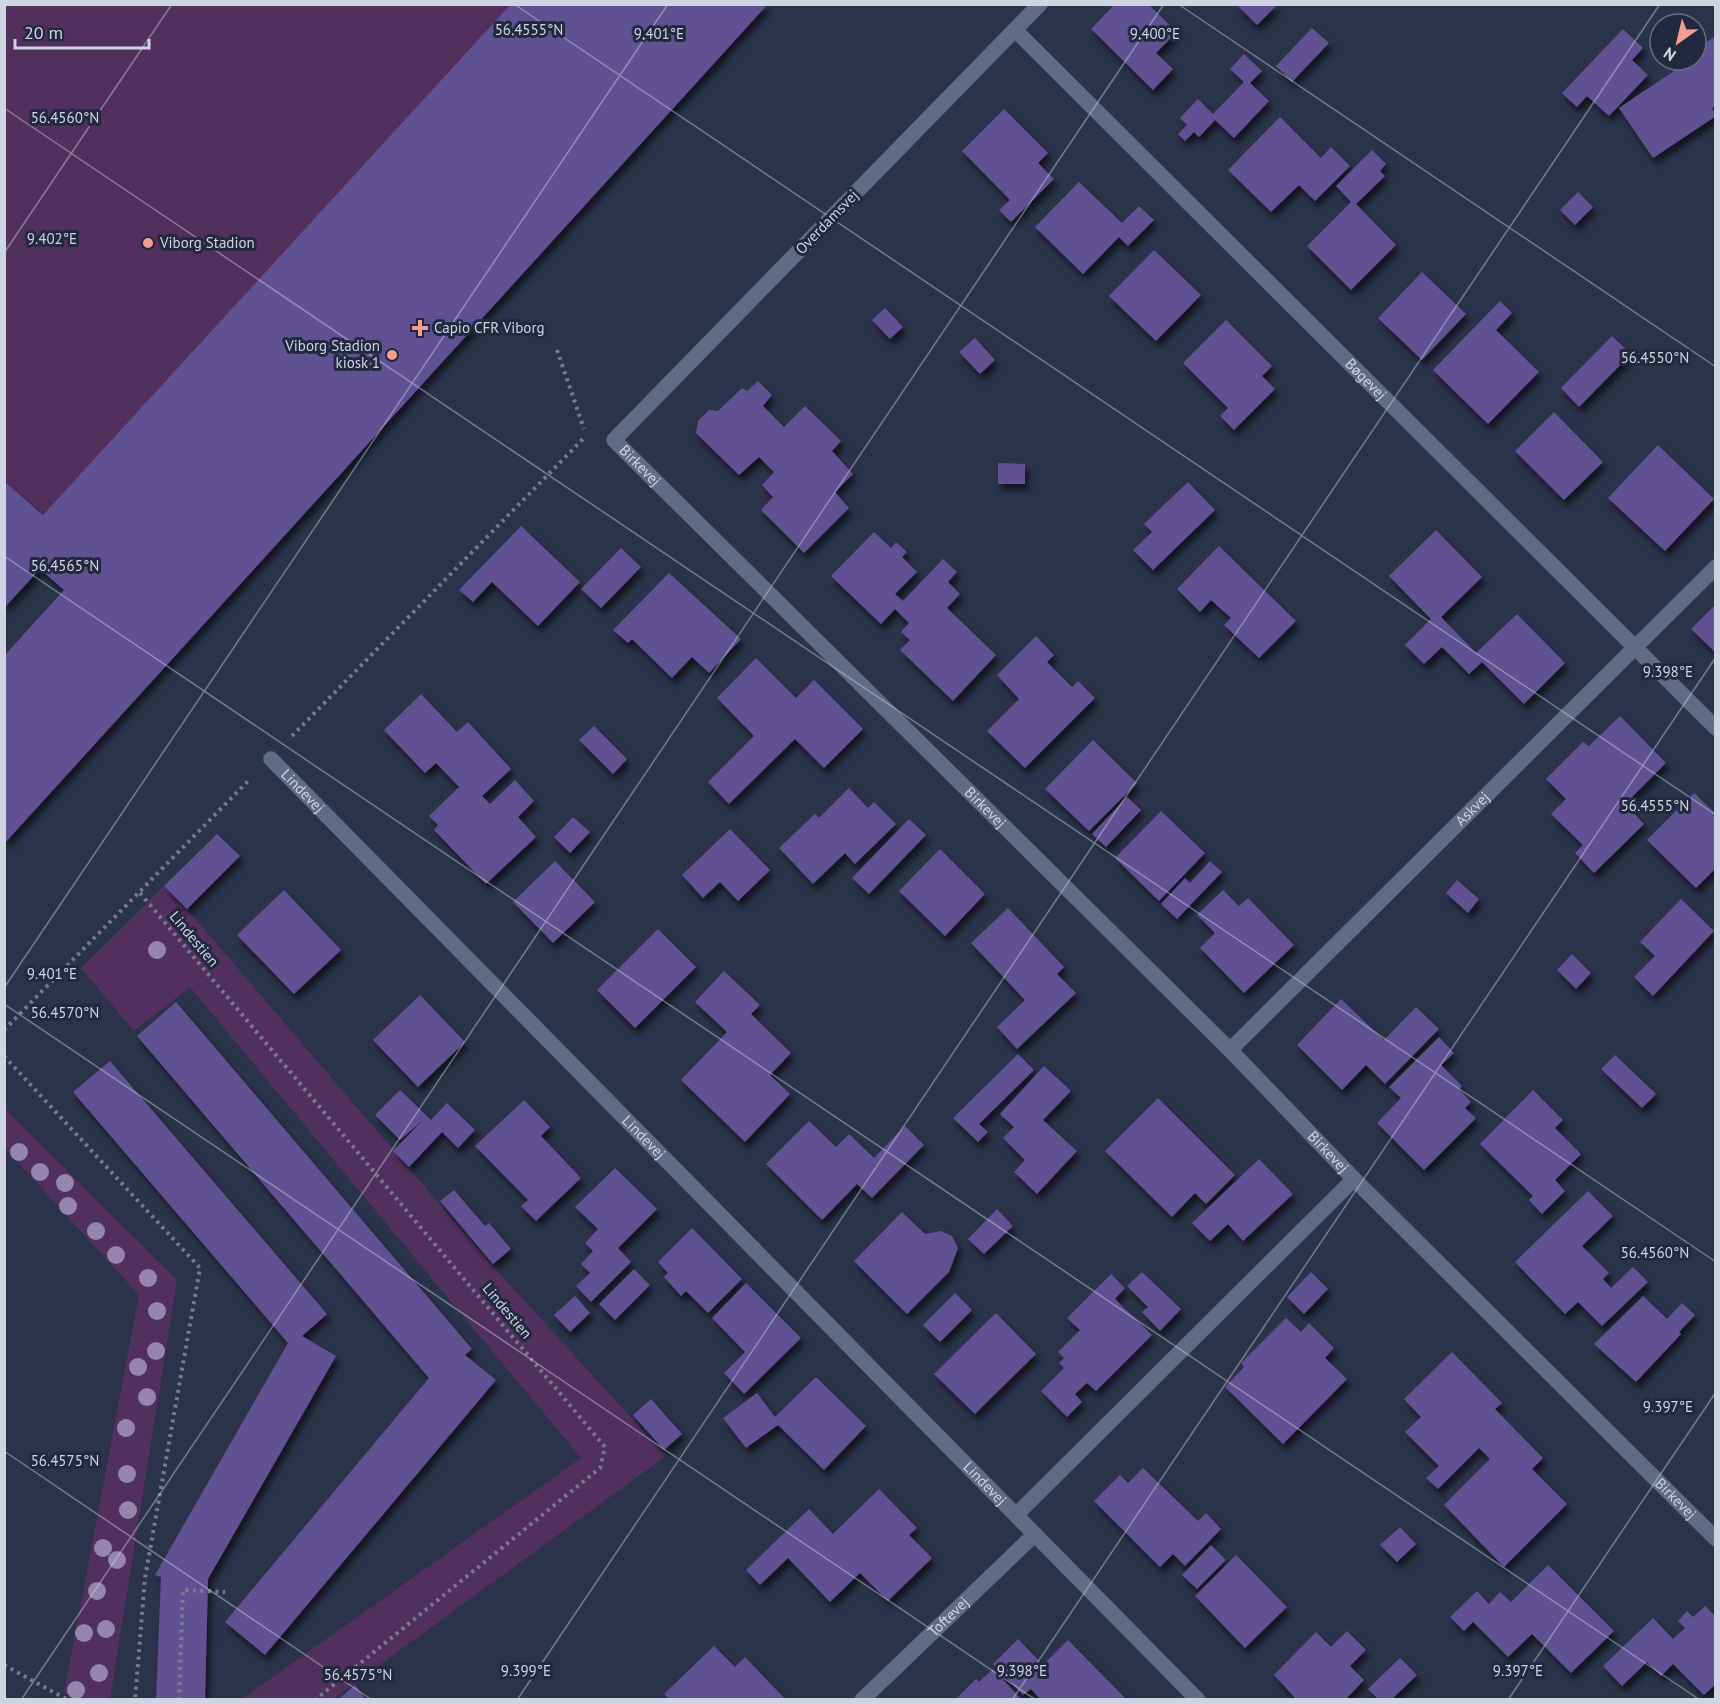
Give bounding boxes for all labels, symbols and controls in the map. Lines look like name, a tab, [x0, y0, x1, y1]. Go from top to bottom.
scale bar	[15, 12, 148, 50]
north arrow	[1648, 12, 1708, 72]
text: 56.4555°N	[495, 20, 563, 39]
text: 20 m	[24, 21, 63, 44]
text: 9.401°E	[634, 24, 684, 43]
text: 9.400°E	[1130, 24, 1180, 43]
text: N	[1660, 43, 1680, 66]
text: 56.4560°N	[31, 108, 99, 127]
street label: Overdamsvej	[791, 185, 862, 258]
text: 9.402°E	[27, 229, 77, 248]
place label: Viborg Stadion	[159, 233, 255, 252]
marker: Viborg Stadion	[141, 236, 155, 250]
place label: Capio CFR Viborg	[434, 318, 545, 337]
marker: Capio CFR Viborg	[411, 319, 429, 337]
place label: Viborg Stadion kiosk 1	[284, 336, 380, 372]
marker: Viborg Stadion kiosk 1	[385, 348, 399, 362]
text: 56.4550°N	[1621, 348, 1689, 367]
street label: Bøgevej	[1341, 354, 1391, 404]
street label: Birkevej	[615, 441, 665, 490]
text: 56.4565°N	[31, 556, 99, 575]
text: 9.398°E	[1643, 662, 1693, 681]
street label: Lindevej	[277, 765, 329, 817]
street label: Birkevej	[961, 783, 1010, 832]
street label: Askvej	[1451, 787, 1493, 830]
text: 56.4555°N	[1621, 796, 1689, 815]
street label: Lindestien	[166, 907, 223, 970]
text: 9.401°E	[27, 964, 77, 983]
text: 56.4570°N	[31, 1003, 99, 1022]
street label: Lindevej	[618, 1111, 670, 1163]
street label: Birkevej	[1304, 1127, 1353, 1177]
text: 56.4560°N	[1621, 1243, 1689, 1262]
street label: Lindestien	[479, 1279, 536, 1342]
text: 9.397°E	[1643, 1397, 1693, 1416]
text: 56.4575°N	[31, 1451, 99, 1470]
street label: Lindevej	[959, 1457, 1011, 1509]
street label: Birkevej	[1651, 1474, 1701, 1523]
street label: Toftevej	[924, 1592, 973, 1641]
text: 9.399°E	[501, 1661, 551, 1680]
text: 9.398°E	[997, 1661, 1047, 1680]
text: 9.397°E	[1493, 1661, 1543, 1680]
text: 56.4575°N	[324, 1665, 392, 1684]

